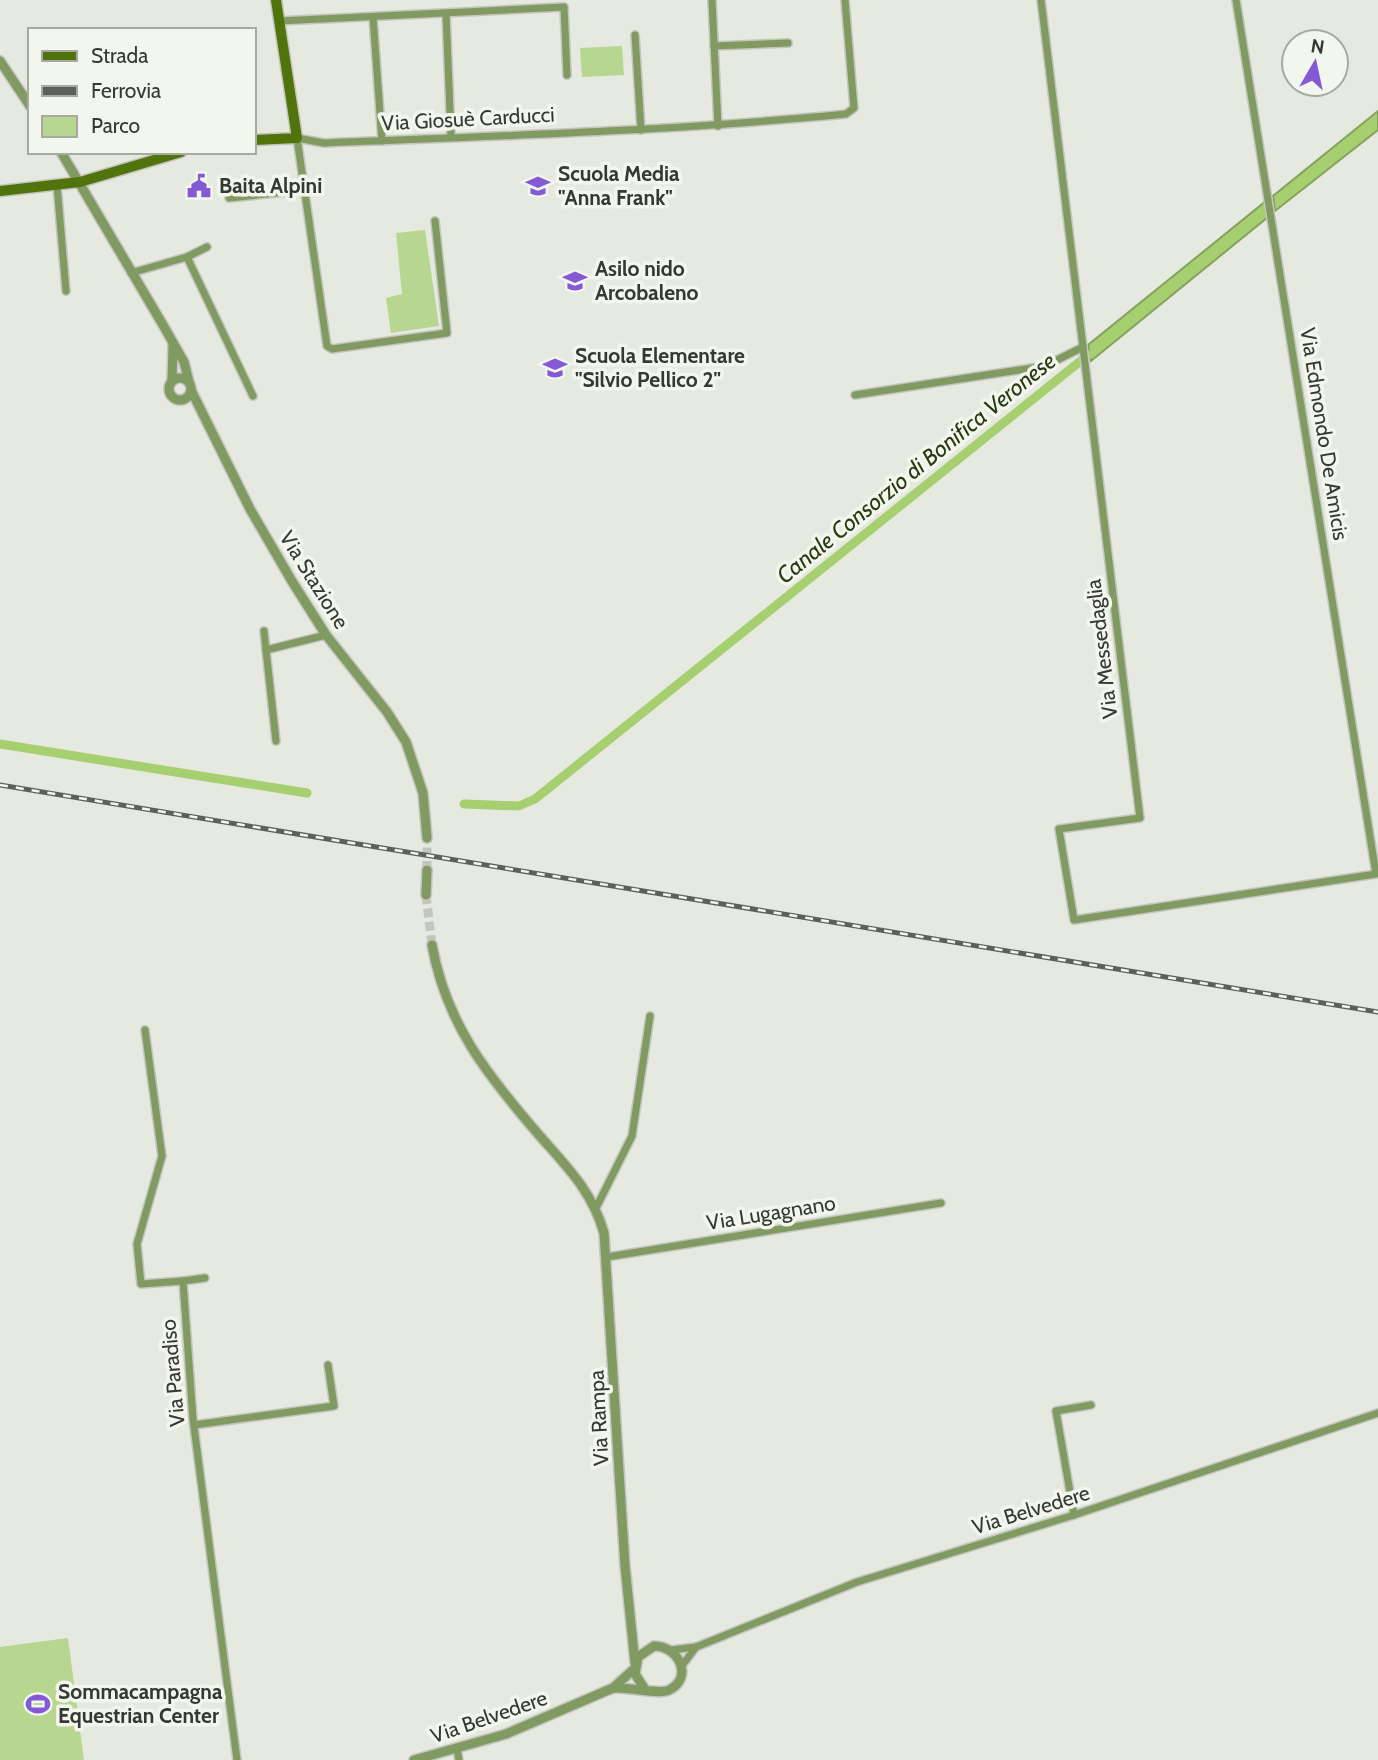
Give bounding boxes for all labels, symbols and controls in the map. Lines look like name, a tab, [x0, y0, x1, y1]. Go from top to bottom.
legend	[28, 28, 256, 154]
north arrow	[1280, 28, 1350, 98]
text: N	[1309, 34, 1326, 59]
text: Strada	[91, 43, 148, 68]
text: Ferrovia	[91, 78, 161, 103]
street label: Via Giosuè Carducci	[381, 101, 555, 136]
text: Parco	[91, 113, 140, 138]
place label: Scuola Media "Anna Frank"	[558, 161, 680, 210]
public building icon: Baita Alpini	[185, 172, 213, 200]
school or university icon: Scuola Media "Anna Frank"	[524, 172, 552, 200]
place label: Baita Alpini	[219, 173, 322, 198]
place label: Asilo nido Arcobaleno	[595, 256, 699, 305]
school or university icon: Asilo nido Arcobaleno	[561, 267, 589, 295]
street label: Via Edmondo De Amicis	[1295, 326, 1354, 542]
place label: Scuola Elementare "Silvio Pellico 2"	[575, 343, 745, 392]
water label: Canale Consorzio di Bonifica Veronese	[771, 347, 1061, 589]
school or university icon: Scuola Elementare "Silvio Pellico 2"	[541, 354, 569, 382]
street label: Via Stazione	[275, 526, 354, 633]
street label: Via Messedaglia	[1081, 578, 1122, 720]
street label: Via Lugagnano	[705, 1190, 837, 1235]
street label: Via Paradiso	[155, 1318, 190, 1428]
street label: Via Rampa	[584, 1370, 613, 1467]
street label: Via Belvedere	[969, 1480, 1093, 1539]
place label: Sommacampagna Equestrian Center	[58, 1679, 223, 1728]
street label: Via Belvedere	[427, 1685, 551, 1748]
sports icon: Sommacampagna Equestrian Center	[24, 1690, 52, 1718]

